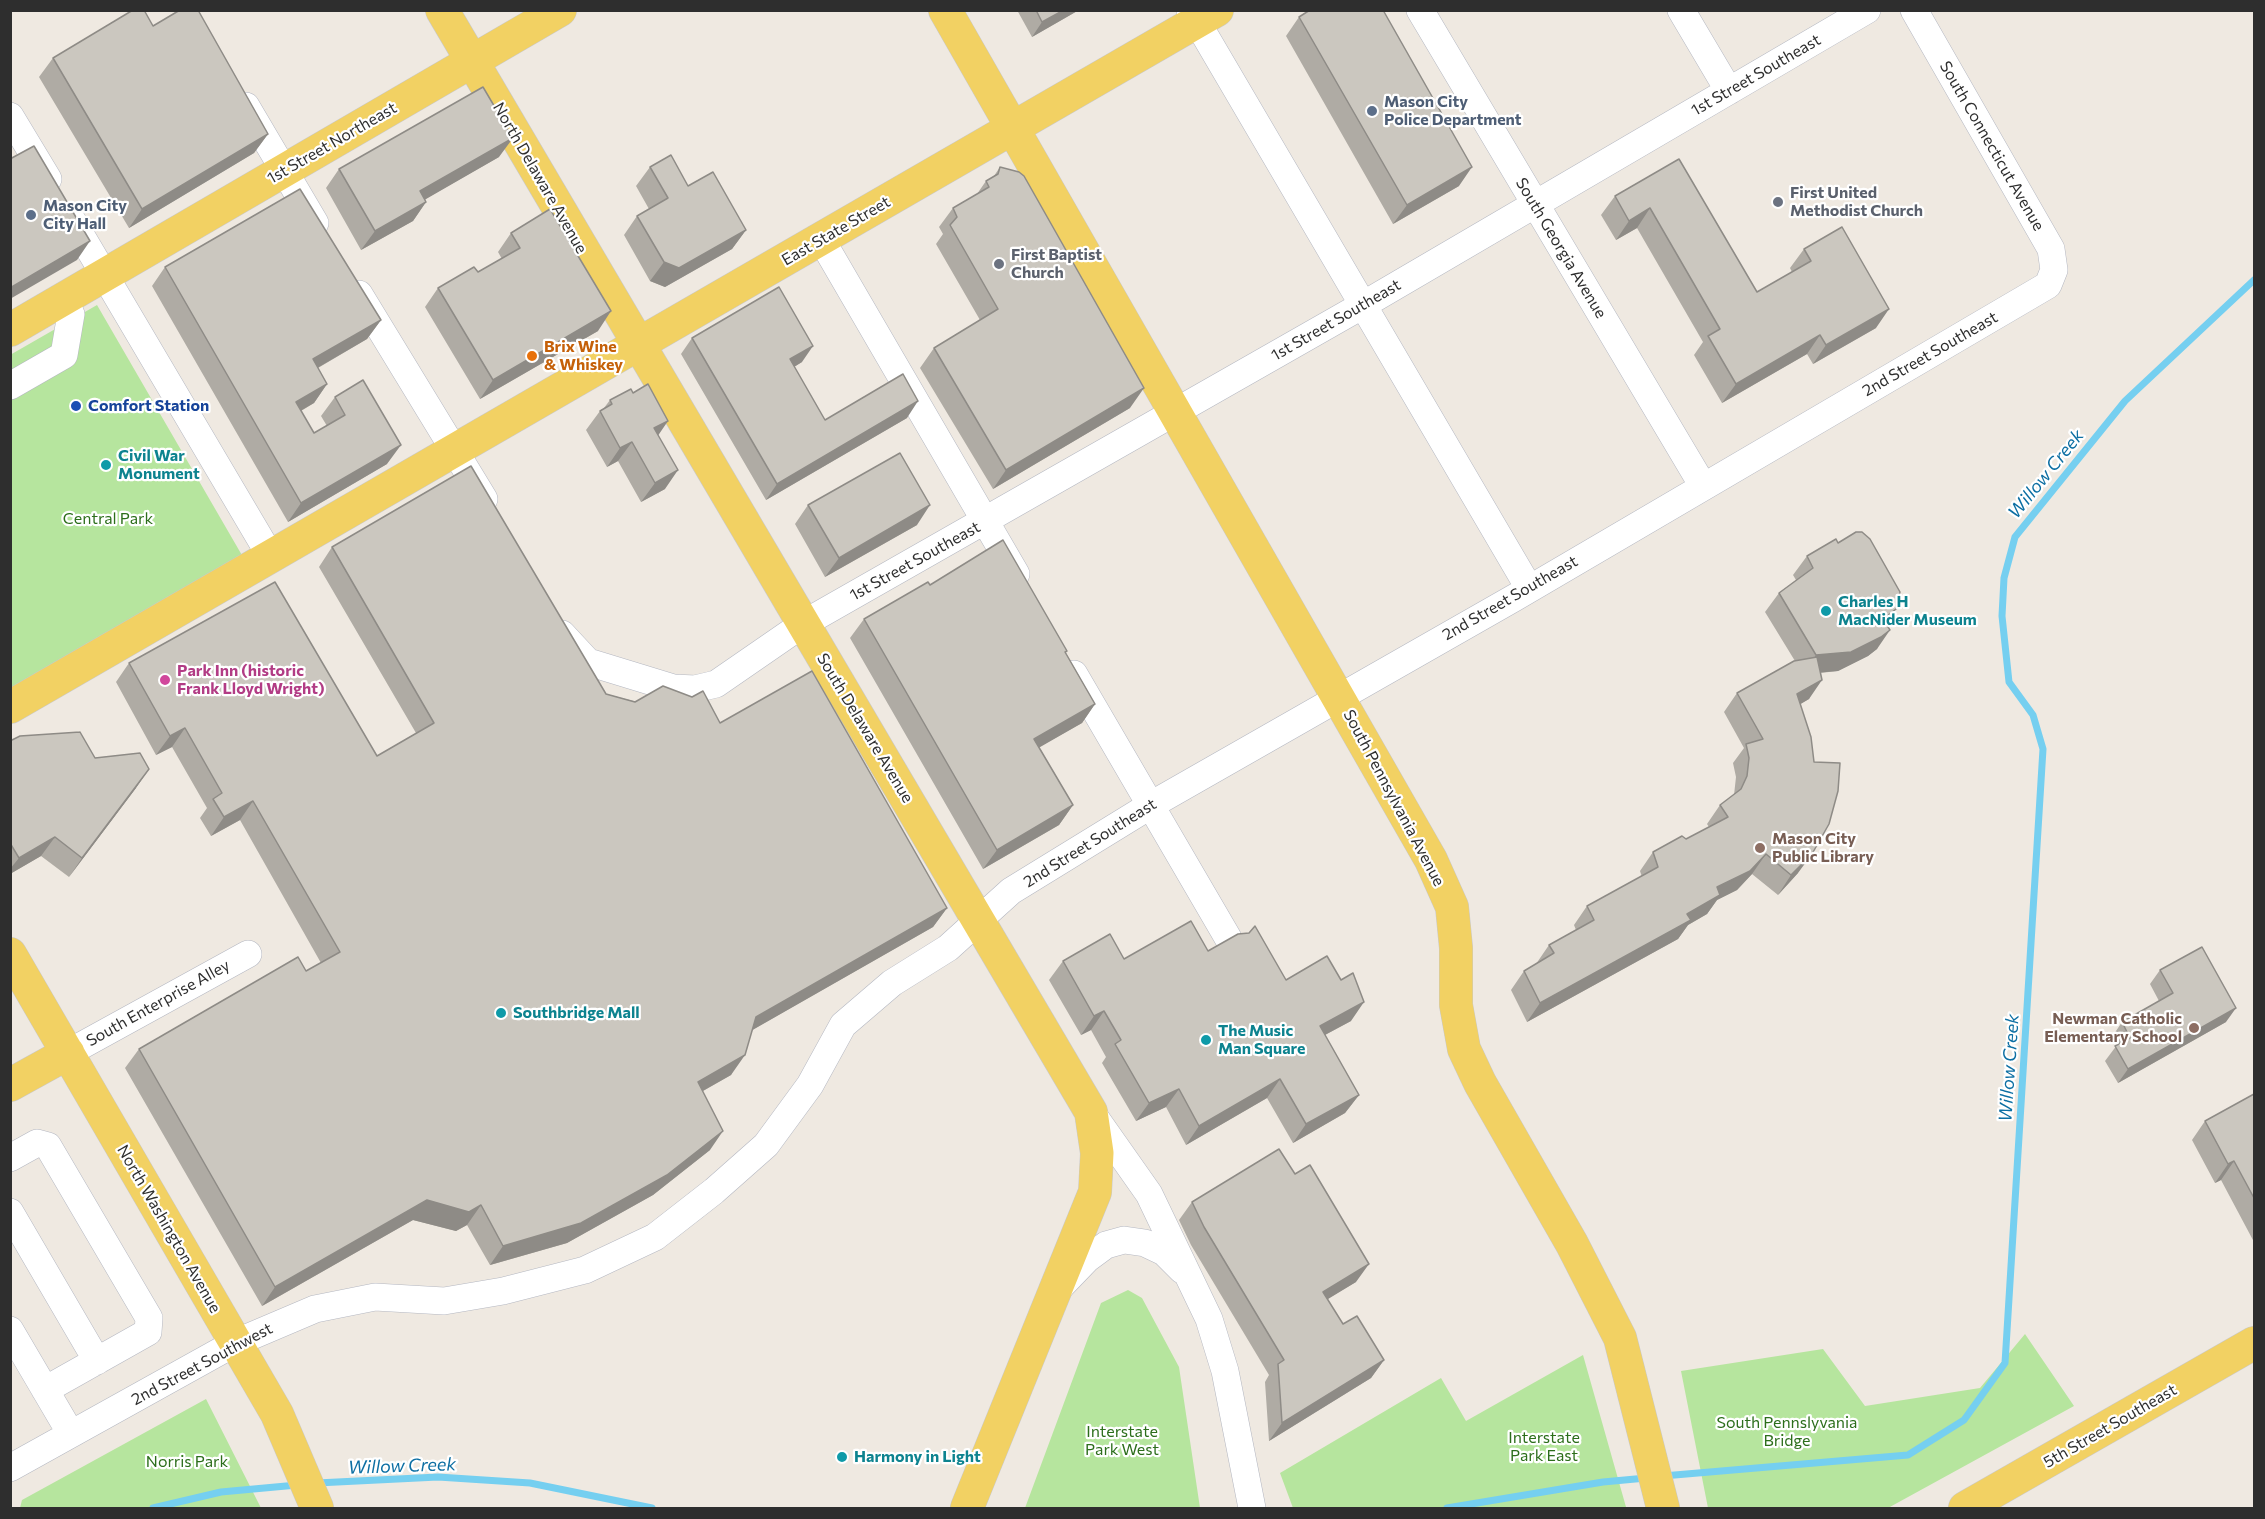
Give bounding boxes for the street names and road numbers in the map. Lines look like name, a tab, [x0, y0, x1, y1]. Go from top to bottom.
street label: 1st Street Southeast	[1688, 30, 1824, 120]
street label: South Connecticut Avenue	[1936, 58, 2048, 234]
street label: 1st Street Northeast	[264, 98, 400, 188]
street label: North Delaware Avenue	[489, 99, 591, 257]
street label: South Georgia Avenue	[1511, 174, 1611, 322]
street label: East State Street	[778, 192, 894, 270]
street label: 1st Street Southeast	[1268, 275, 1404, 365]
street label: 2nd Street Southeast	[1859, 307, 2001, 401]
street label: 1st Street Southeast	[846, 517, 984, 605]
street label: 2nd Street Southeast	[1439, 551, 1581, 645]
street label: South Delaware Avenue	[813, 650, 917, 806]
street label: South Pennsylvania Avenue	[1339, 706, 1449, 890]
street label: 2nd Street Southeast	[1020, 794, 1160, 892]
street label: South Enterprise Alley	[83, 956, 233, 1050]
street label: North Washington Avenue	[113, 1142, 225, 1316]
street label: 2nd Street Southwest	[128, 1319, 276, 1409]
street label: 5th Street Southeast	[2040, 1380, 2180, 1472]

